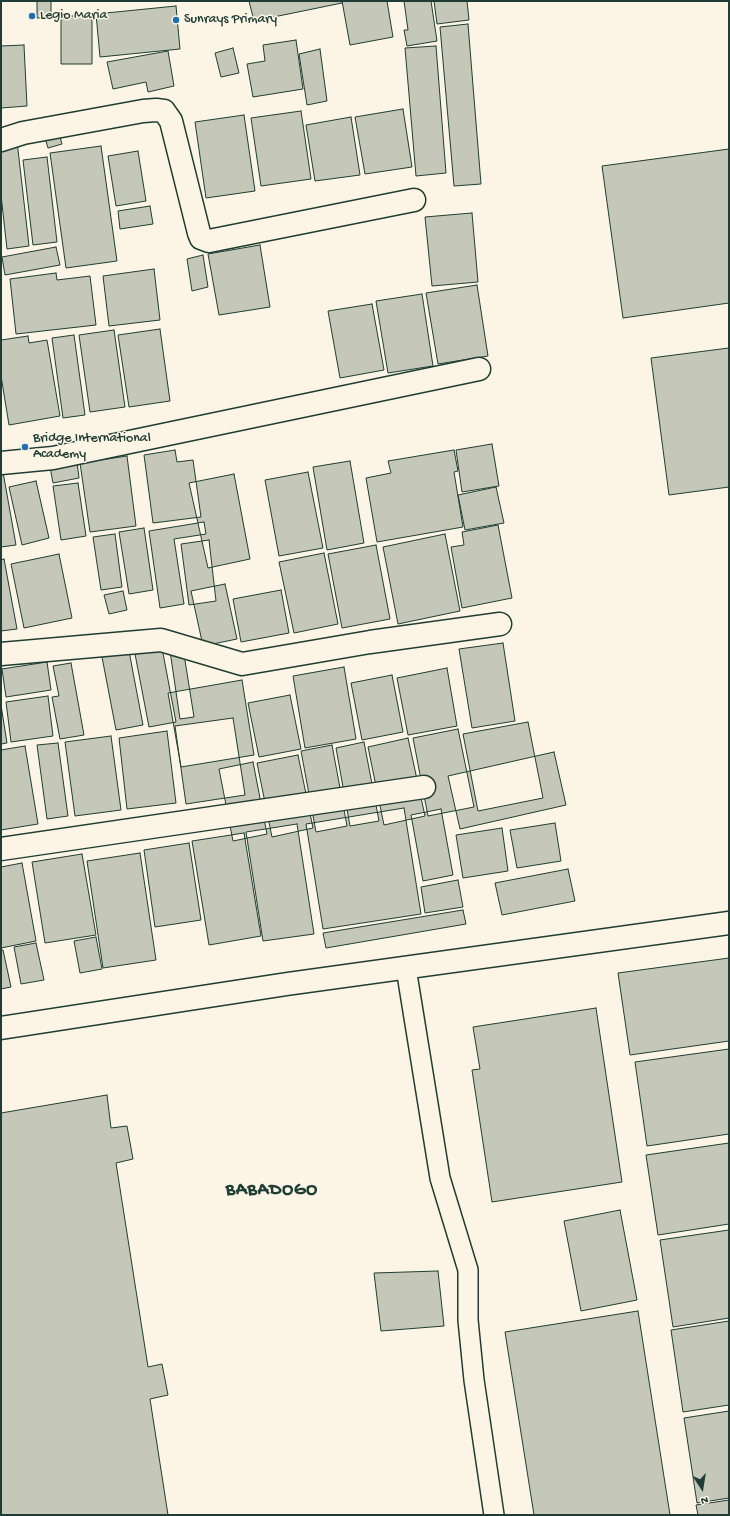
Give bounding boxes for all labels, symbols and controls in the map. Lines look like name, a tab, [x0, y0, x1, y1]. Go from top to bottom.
place label: Legio Maria	[40, 8, 107, 24]
marker: Legio Maria	[27, 11, 37, 21]
place label: Sunrays Primary	[184, 12, 277, 28]
marker: Sunrays Primary	[171, 15, 181, 25]
place label: Bridge International Academy	[33, 431, 151, 464]
marker: Bridge International Academy	[20, 442, 30, 452]
district label: BABADOGO	[226, 1180, 318, 1202]
north arrow	[682, 1468, 722, 1508]
text: N	[700, 1493, 709, 1506]

